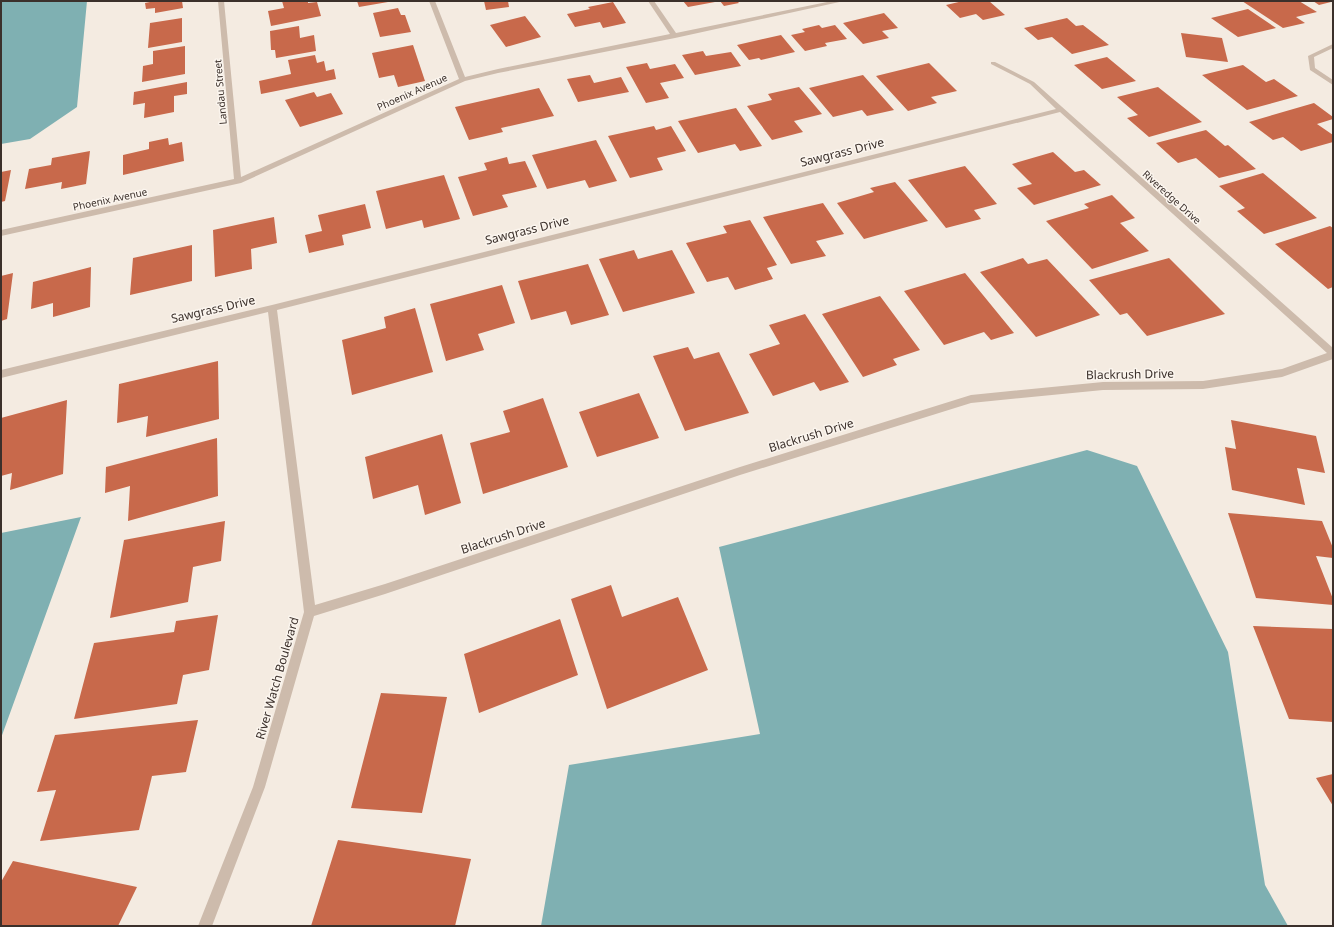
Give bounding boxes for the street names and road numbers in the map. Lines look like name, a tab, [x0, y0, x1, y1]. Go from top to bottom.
street label: Landau Street	[210, 58, 230, 125]
street label: Phoenix Avenue	[375, 70, 450, 114]
street label: Sawgrass Drive	[798, 133, 886, 171]
street label: Riveredge Drive	[1140, 167, 1205, 227]
street label: Phoenix Avenue	[72, 184, 149, 214]
street label: Sawgrass Drive	[483, 211, 571, 249]
street label: Sawgrass Drive	[169, 291, 257, 327]
street label: Blackrush Drive	[1086, 365, 1174, 383]
street label: Blackrush Drive	[766, 414, 856, 456]
street label: Blackrush Drive	[458, 514, 548, 558]
street label: River Watch Boulevard	[251, 615, 303, 741]

